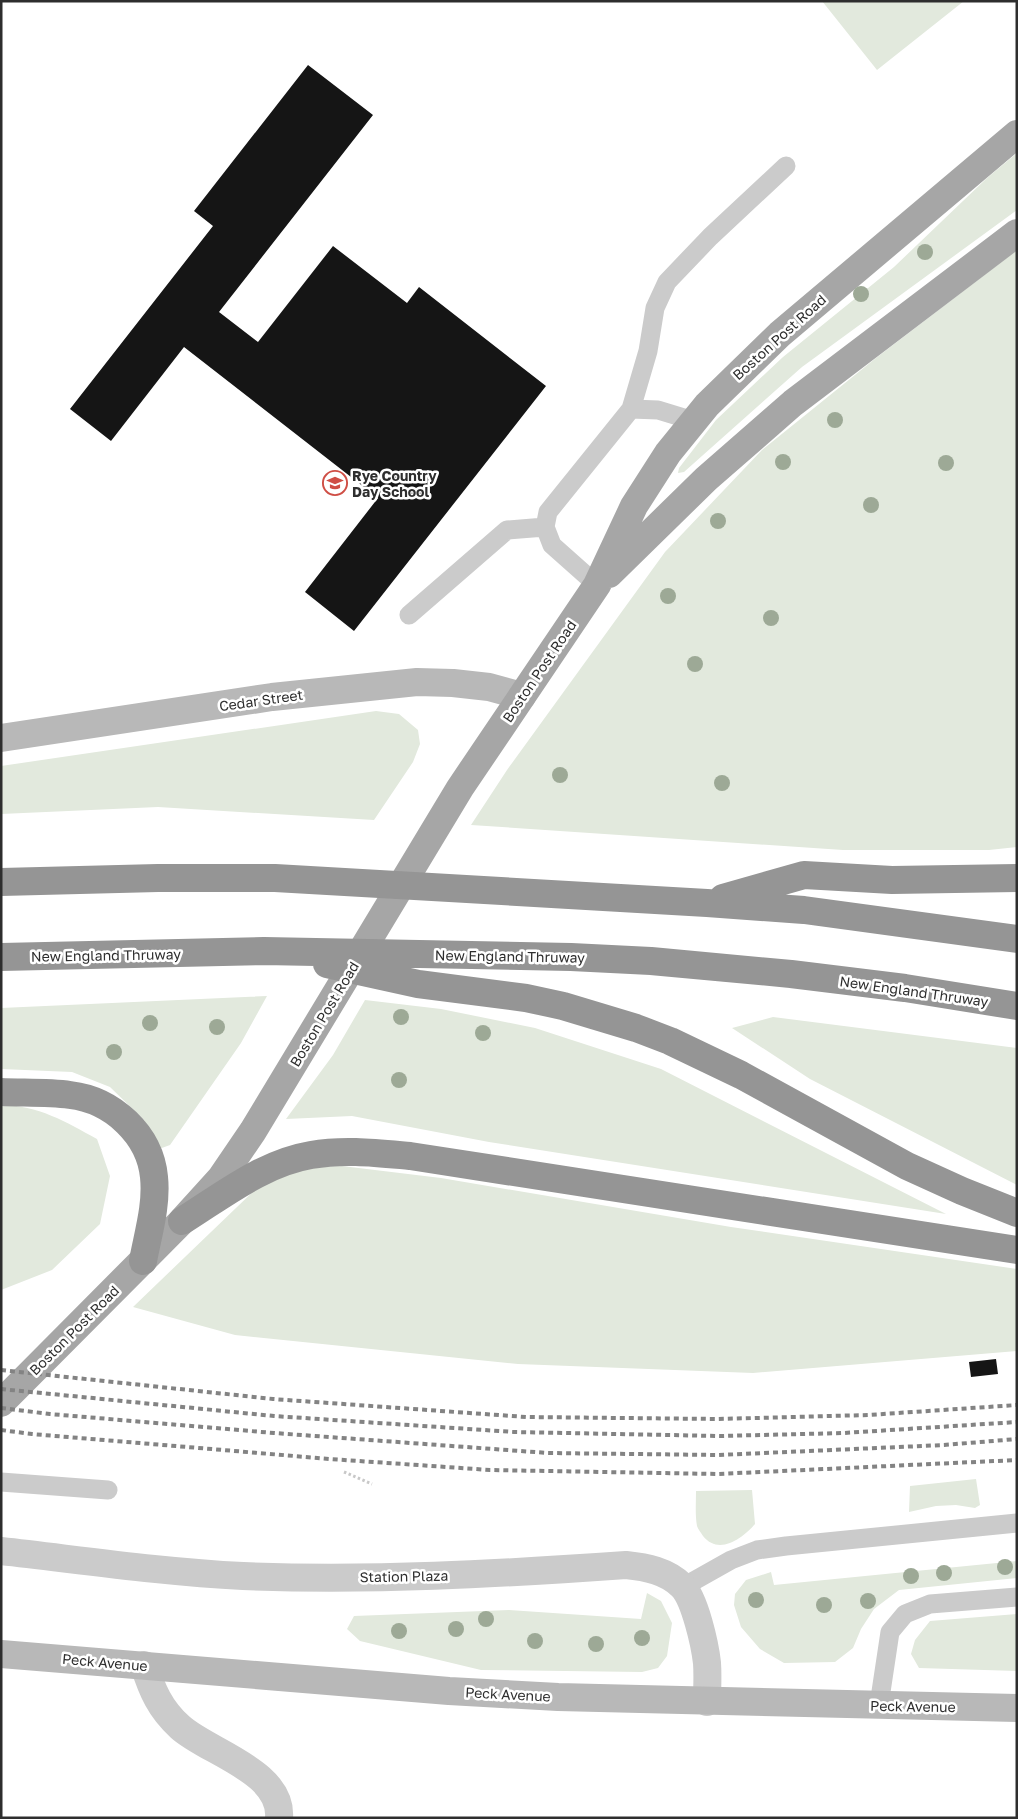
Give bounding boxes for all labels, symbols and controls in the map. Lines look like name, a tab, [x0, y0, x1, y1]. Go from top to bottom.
street label: Boston Post Road	[729, 291, 829, 383]
place label: Rye Country Day School	[352, 467, 437, 500]
school or university icon: Rye Country Day School	[322, 470, 348, 496]
street label: Boston Post Road	[499, 617, 579, 725]
street label: Cedar Street	[218, 686, 304, 714]
street label: New England Thruway	[31, 945, 181, 965]
street label: New England Thruway	[435, 946, 585, 966]
street label: Boston Post Road	[286, 958, 362, 1070]
street label: New England Thruway	[839, 972, 990, 1010]
street label: Boston Post Road	[26, 1282, 122, 1378]
street label: Station Plaza	[360, 1567, 448, 1585]
street label: Peck Avenue	[62, 1650, 148, 1674]
street label: Peck Avenue	[465, 1683, 551, 1705]
street label: Peck Avenue	[870, 1697, 956, 1715]

